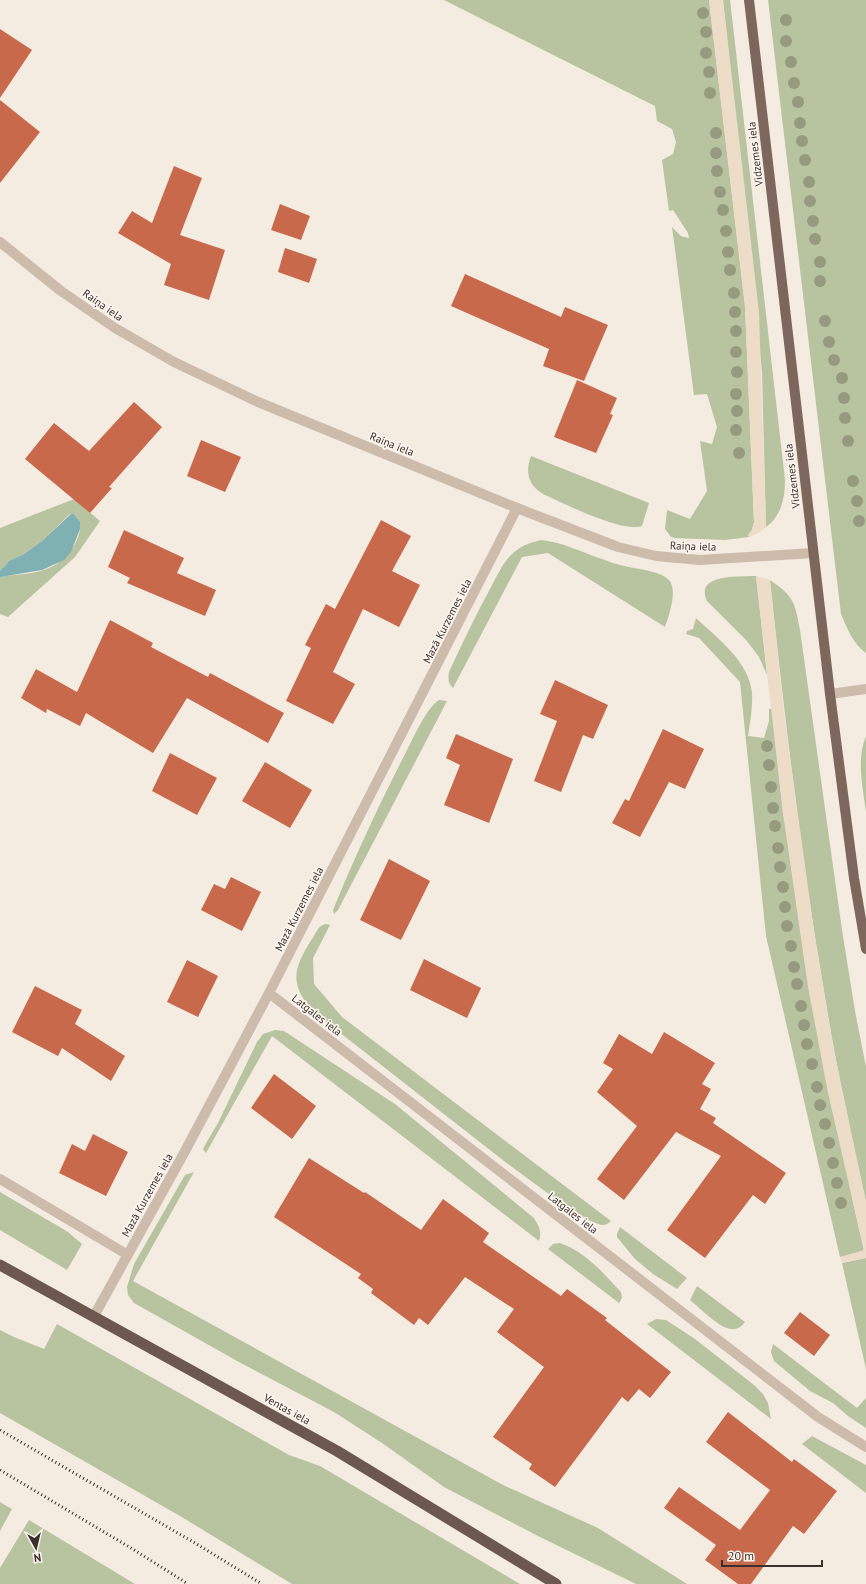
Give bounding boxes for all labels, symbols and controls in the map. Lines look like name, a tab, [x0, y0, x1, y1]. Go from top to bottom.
street label: Vidzemes iela	[744, 121, 766, 188]
street label: Raiņa iela	[79, 286, 126, 325]
street label: Raiņa iela	[367, 429, 416, 460]
street label: Vidzemes iela	[781, 443, 803, 510]
street label: Raiņa iela	[670, 538, 716, 555]
street label: Mazā Kurzemes iela	[420, 576, 474, 666]
street label: Mazā Kurzemes iela	[272, 864, 326, 954]
street label: Latgales iela	[289, 991, 345, 1039]
street label: Mazā Kurzemes iela	[118, 1151, 176, 1239]
street label: Latgales iela	[545, 1189, 601, 1237]
street label: Ventas iela	[260, 1390, 313, 1428]
north arrow	[16, 1528, 56, 1568]
scale bar	[722, 1542, 822, 1568]
text: 20 m	[728, 1548, 754, 1563]
text: N	[33, 1550, 42, 1565]

